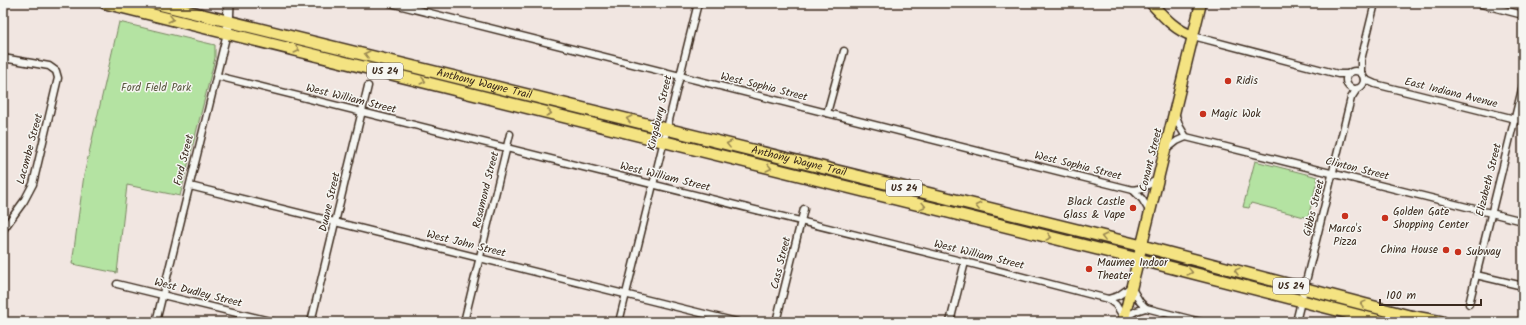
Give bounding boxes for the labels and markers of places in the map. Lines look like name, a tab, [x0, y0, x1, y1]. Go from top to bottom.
place label: Ridis	[1236, 72, 1258, 90]
marker: Ridis	[1223, 76, 1233, 86]
place label: Magic Wok	[1211, 105, 1262, 123]
marker: Magic Wok	[1198, 109, 1208, 119]
place label: Black Castle Glass & Vape	[1063, 193, 1125, 224]
marker: Black Castle Glass & Vape	[1128, 203, 1138, 213]
place label: Golden Gate Shopping Center	[1393, 203, 1470, 234]
marker: Marco's Pizza	[1340, 211, 1350, 221]
marker: Golden Gate Shopping Center	[1380, 213, 1390, 223]
place label: Marco's Pizza	[1328, 220, 1362, 251]
place label: China House	[1380, 241, 1438, 259]
place label: Subway	[1466, 243, 1501, 261]
marker: China House	[1441, 245, 1451, 255]
marker: Subway	[1453, 247, 1463, 257]
place label: Maumee Indoor Theater	[1097, 254, 1169, 285]
marker: Maumee Indoor Theater	[1084, 264, 1094, 274]

